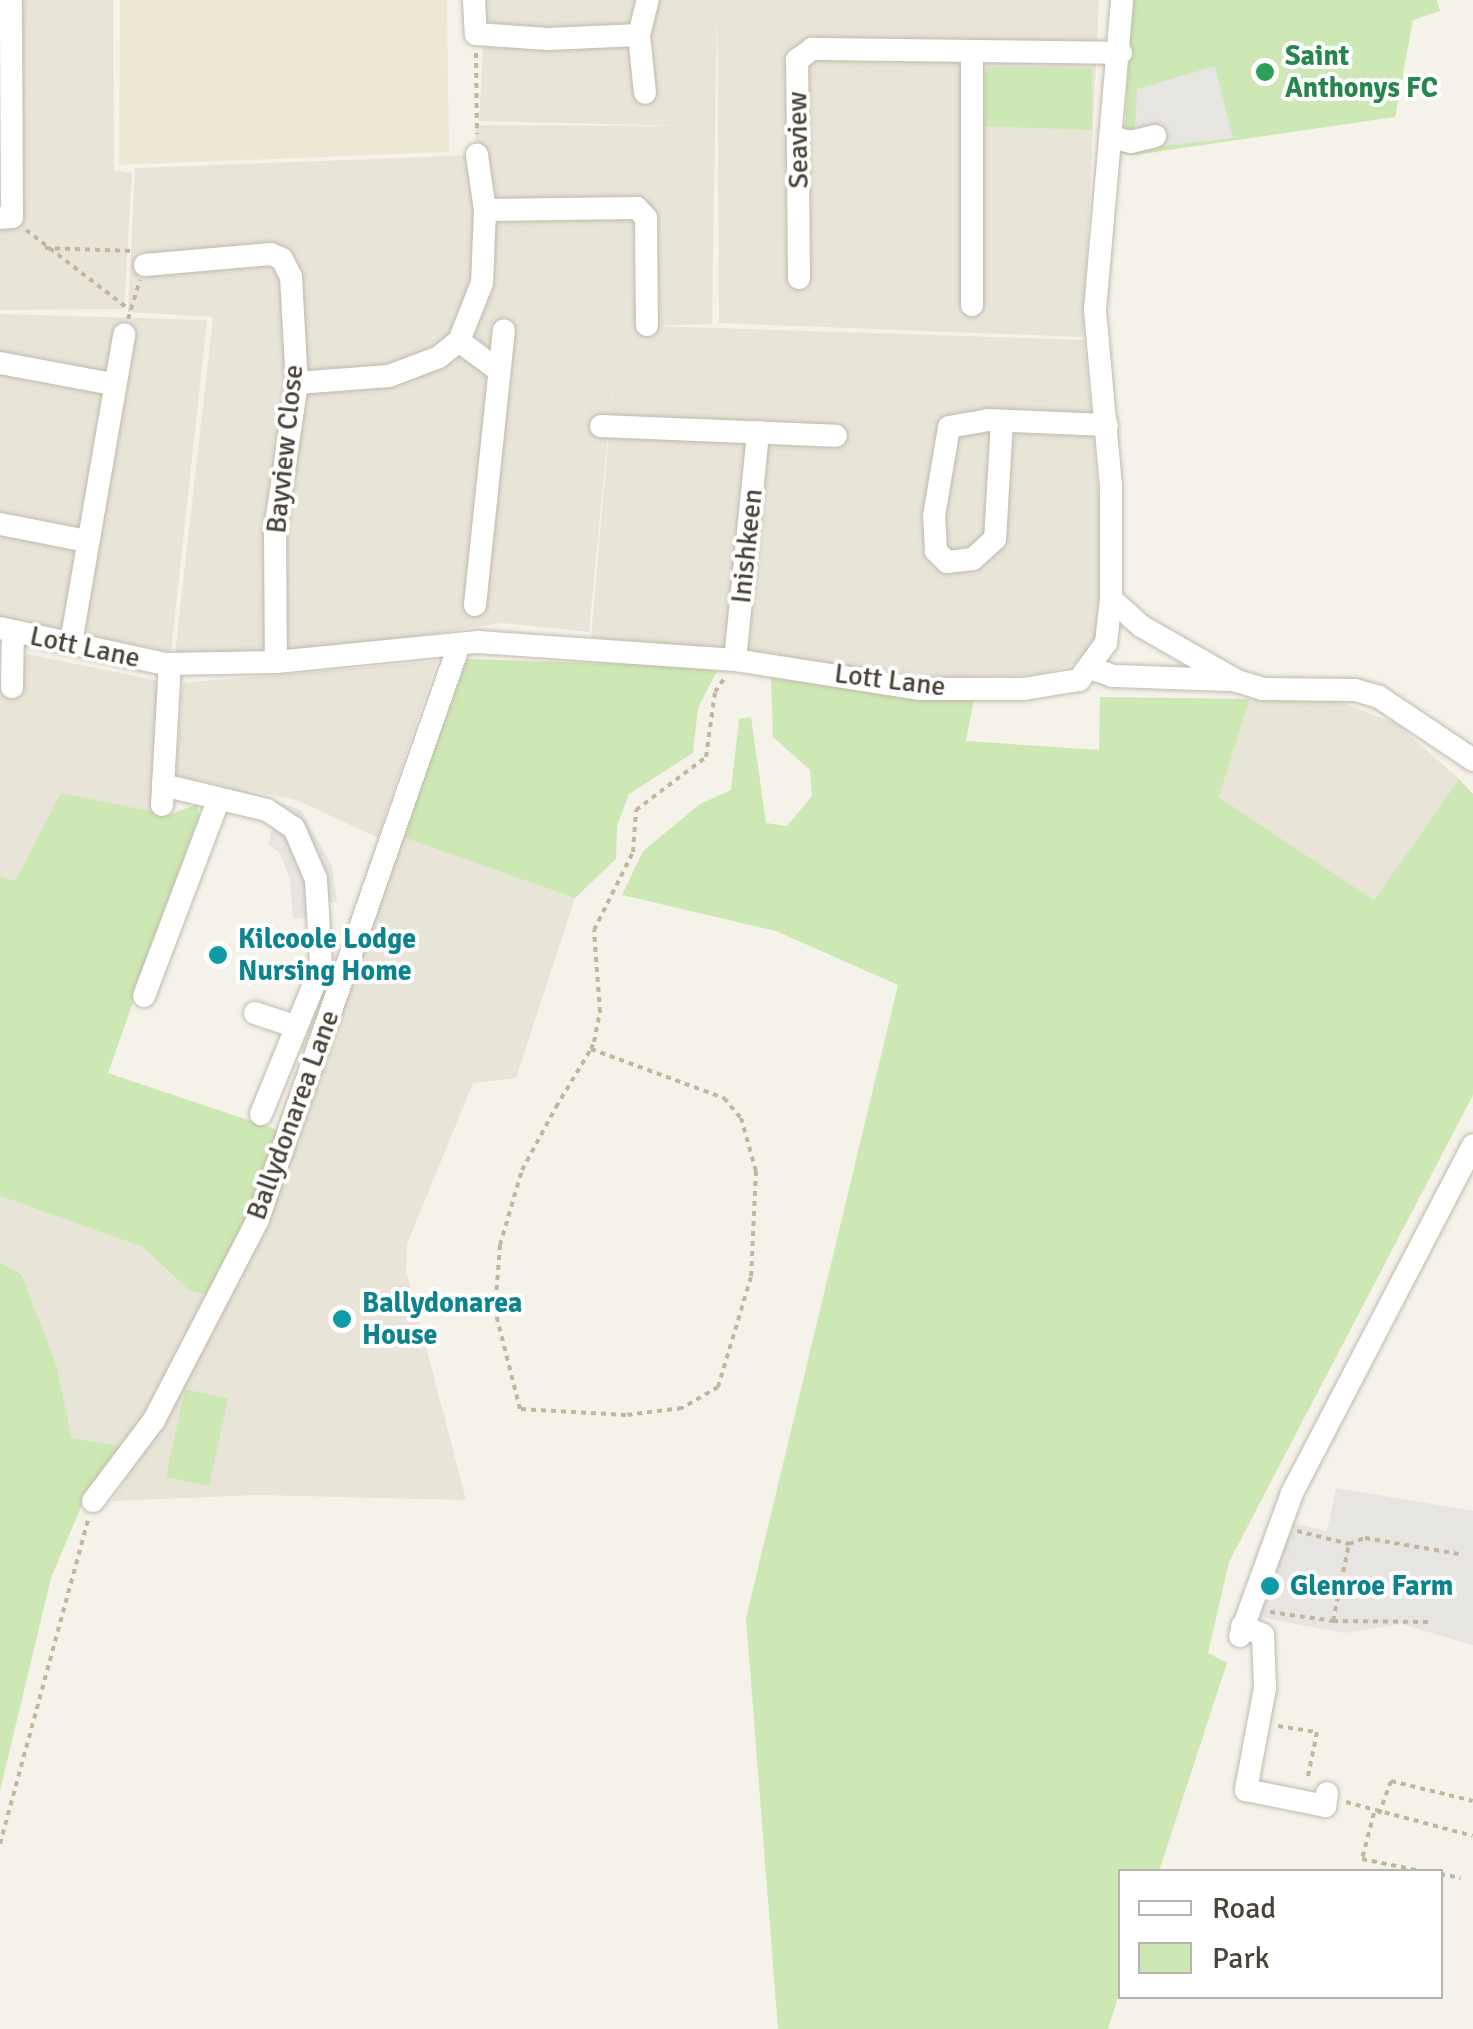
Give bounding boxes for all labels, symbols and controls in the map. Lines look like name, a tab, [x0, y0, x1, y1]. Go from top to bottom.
place label: Saint Anthonys FC	[1285, 39, 1438, 105]
marker: Saint Anthonys FC	[1254, 61, 1276, 83]
street label: Seaview	[780, 91, 816, 189]
street label: Bayview Close	[259, 363, 311, 535]
street label: Inishkeen	[724, 487, 770, 605]
street label: Lott Lane	[27, 619, 143, 675]
street label: Lott Lane	[832, 657, 948, 703]
place label: Kilcoole Lodge Nursing Home	[238, 922, 416, 988]
marker: Kilcoole Lodge Nursing Home	[207, 944, 229, 966]
street label: Ballydonarea Lane	[239, 1006, 347, 1224]
place label: Ballydonarea House	[362, 1286, 522, 1352]
marker: Ballydonarea House	[331, 1308, 353, 1330]
place label: Glenroe Farm	[1290, 1569, 1453, 1603]
marker: Glenroe Farm	[1259, 1575, 1281, 1597]
legend	[1118, 1869, 1443, 1999]
text: Road	[1212, 1890, 1276, 1927]
text: Park	[1212, 1940, 1270, 1977]

